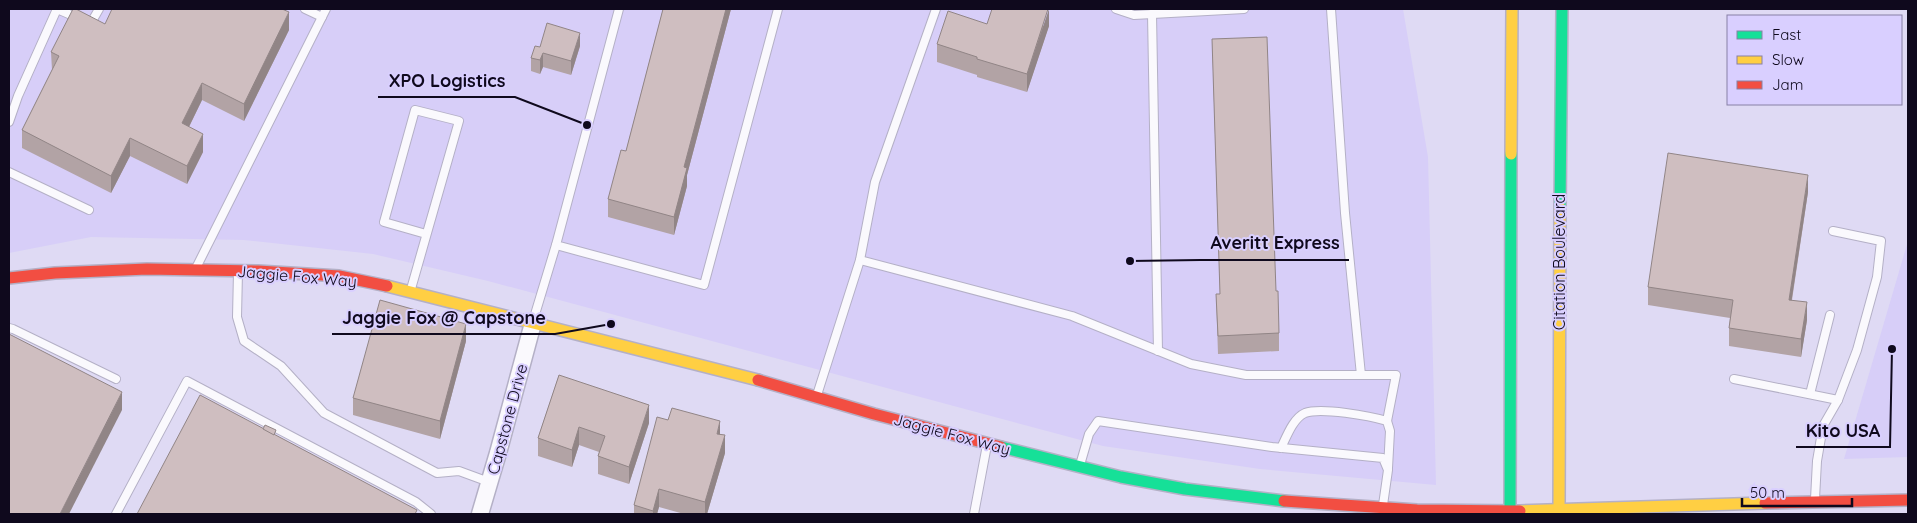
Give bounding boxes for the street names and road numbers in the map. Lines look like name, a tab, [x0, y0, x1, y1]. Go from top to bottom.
street label: Citation Boulevard	[1549, 194, 1569, 330]
street label: Jaggie Fox Way	[236, 261, 358, 291]
street label: Capstone Drive	[483, 362, 531, 476]
street label: Jaggie Fox Way	[891, 409, 1013, 459]

